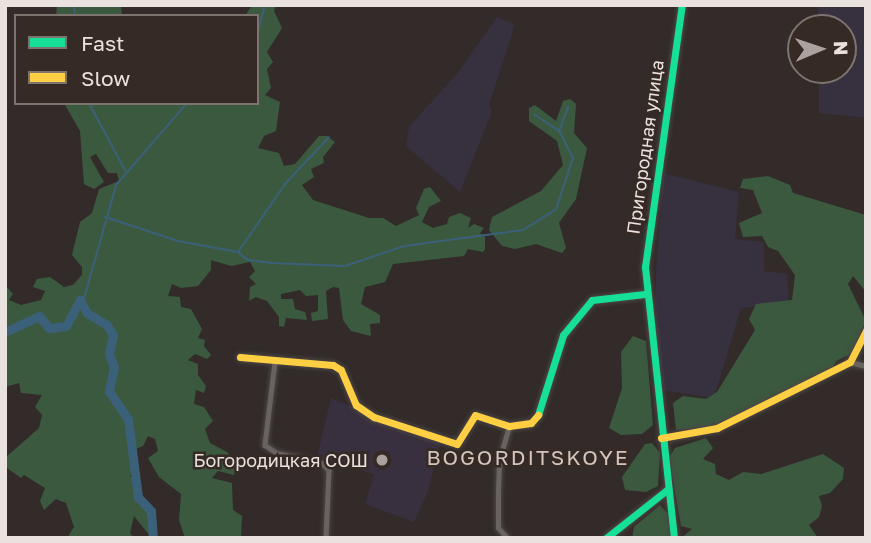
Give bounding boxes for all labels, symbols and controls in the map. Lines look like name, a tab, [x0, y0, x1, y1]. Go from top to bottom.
legend	[14, 14, 259, 105]
north arrow	[787, 14, 857, 84]
text: Fast	[81, 30, 124, 56]
text: N	[830, 41, 853, 56]
street label: Пригородная улица	[622, 59, 668, 235]
text: Slow	[81, 65, 130, 91]
district label: BOGORDITSKOYE	[428, 444, 628, 470]
place label: Богородицкая СОШ	[193, 449, 368, 471]
marker: Богородицкая СОШ	[374, 452, 390, 468]

